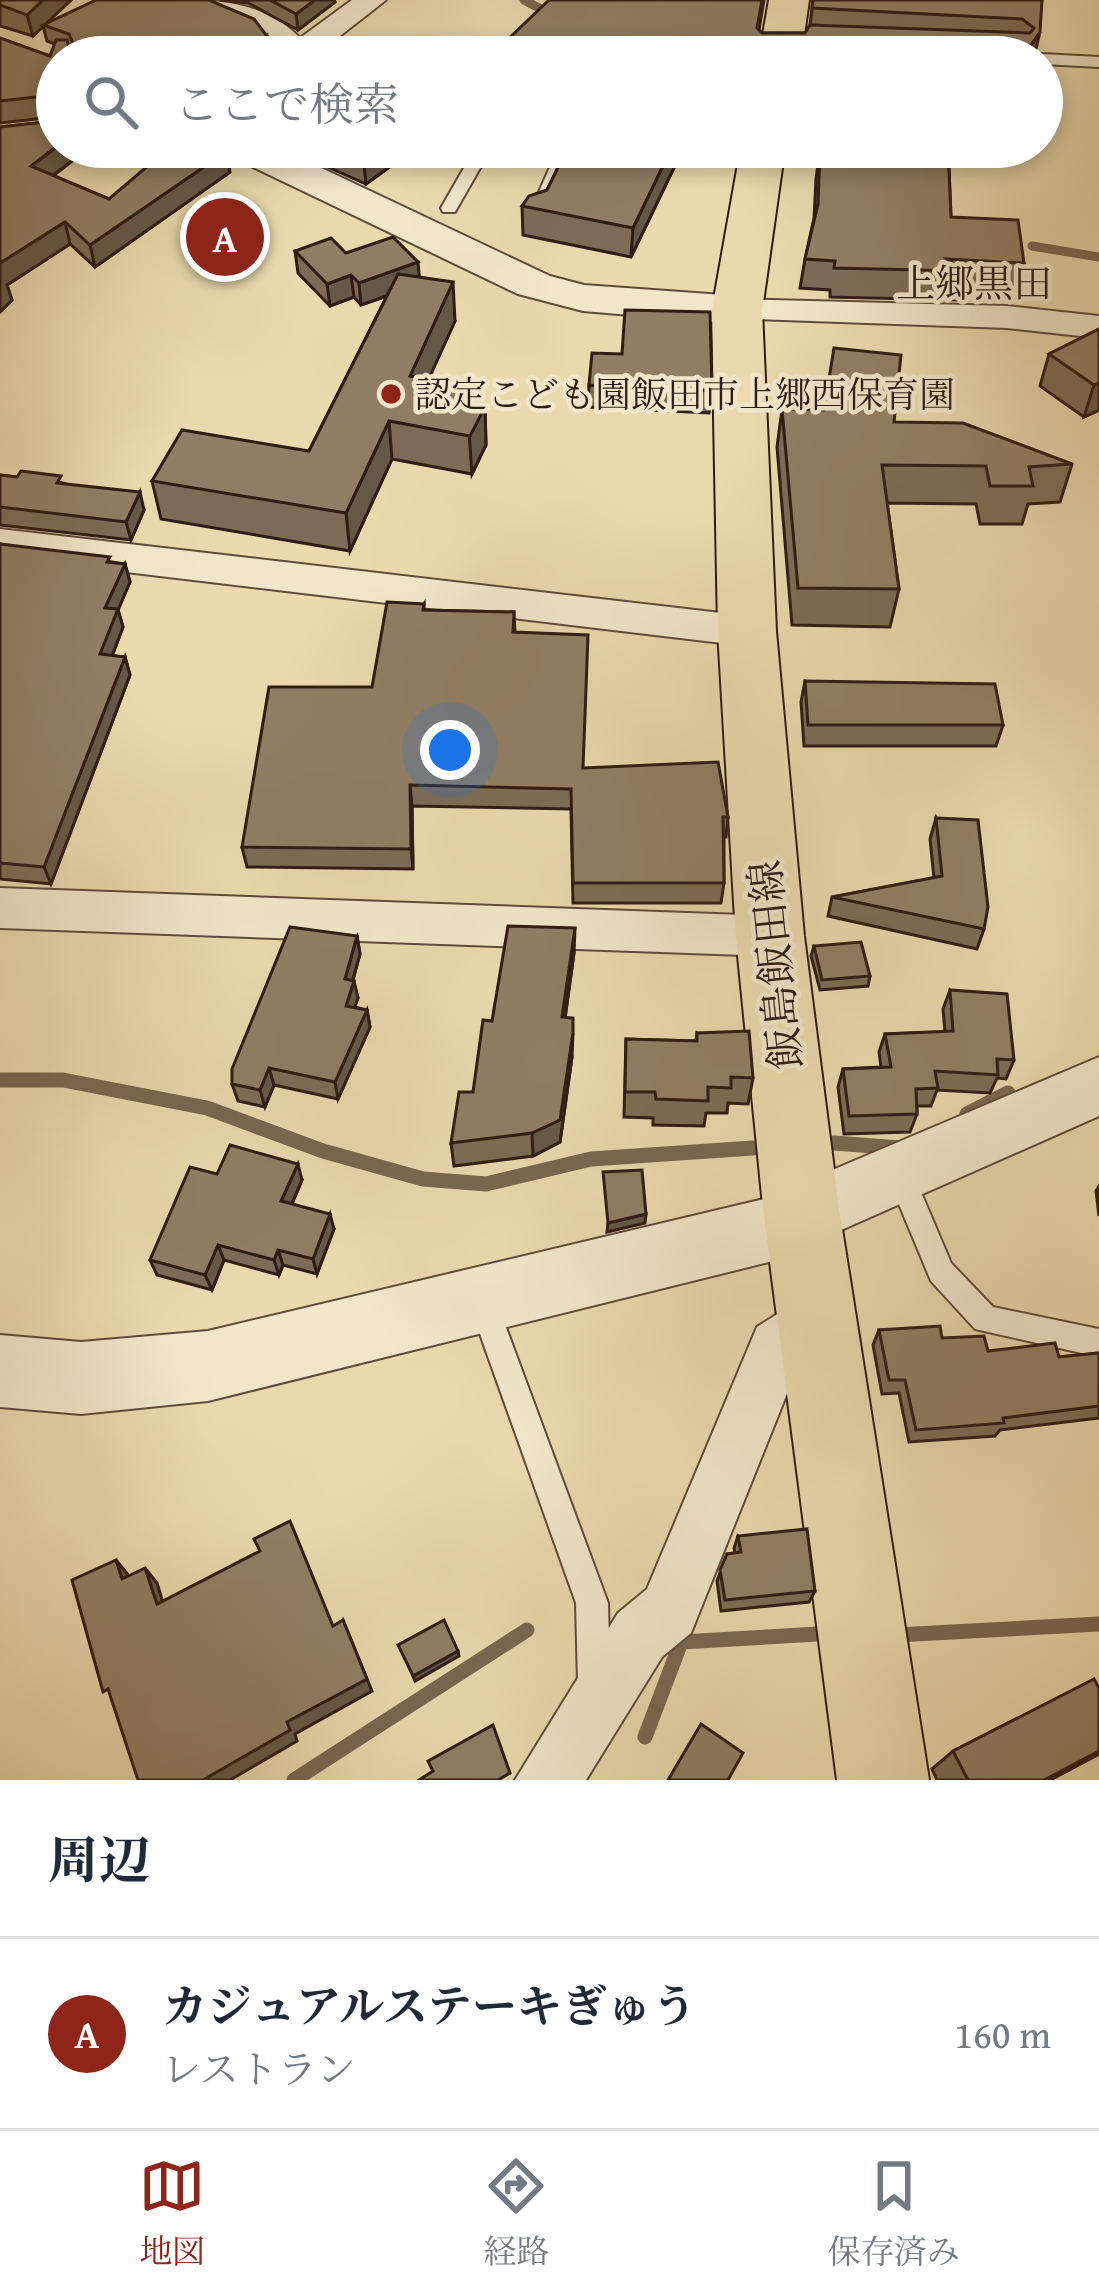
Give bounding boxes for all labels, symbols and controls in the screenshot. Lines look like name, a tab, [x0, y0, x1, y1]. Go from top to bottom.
search box	[36, 36, 1063, 168]
icon: search	[78, 69, 144, 135]
text: ここで検索	[174, 71, 399, 136]
pin: A	[186, 192, 264, 282]
district label: 上郷黒田	[896, 254, 1052, 311]
place label: 認定こども園飯田市上郷西保育園	[415, 367, 955, 420]
marker: 認定こども園飯田市上郷西保育園	[378, 381, 404, 407]
your location	[420, 720, 480, 780]
street label: 飯島飯田線	[733, 857, 816, 1073]
text: 周辺	[48, 1822, 150, 1897]
text: カジュアルステーキぎゅう	[162, 1973, 697, 2038]
text: A	[75, 2005, 99, 2062]
text: 160 m	[954, 2005, 1051, 2062]
text: レストラン	[162, 2040, 356, 2097]
tab: 地図	[139, 2153, 205, 2275]
tab: 経路	[483, 2153, 549, 2275]
tab: 保存済み	[828, 2153, 960, 2275]

